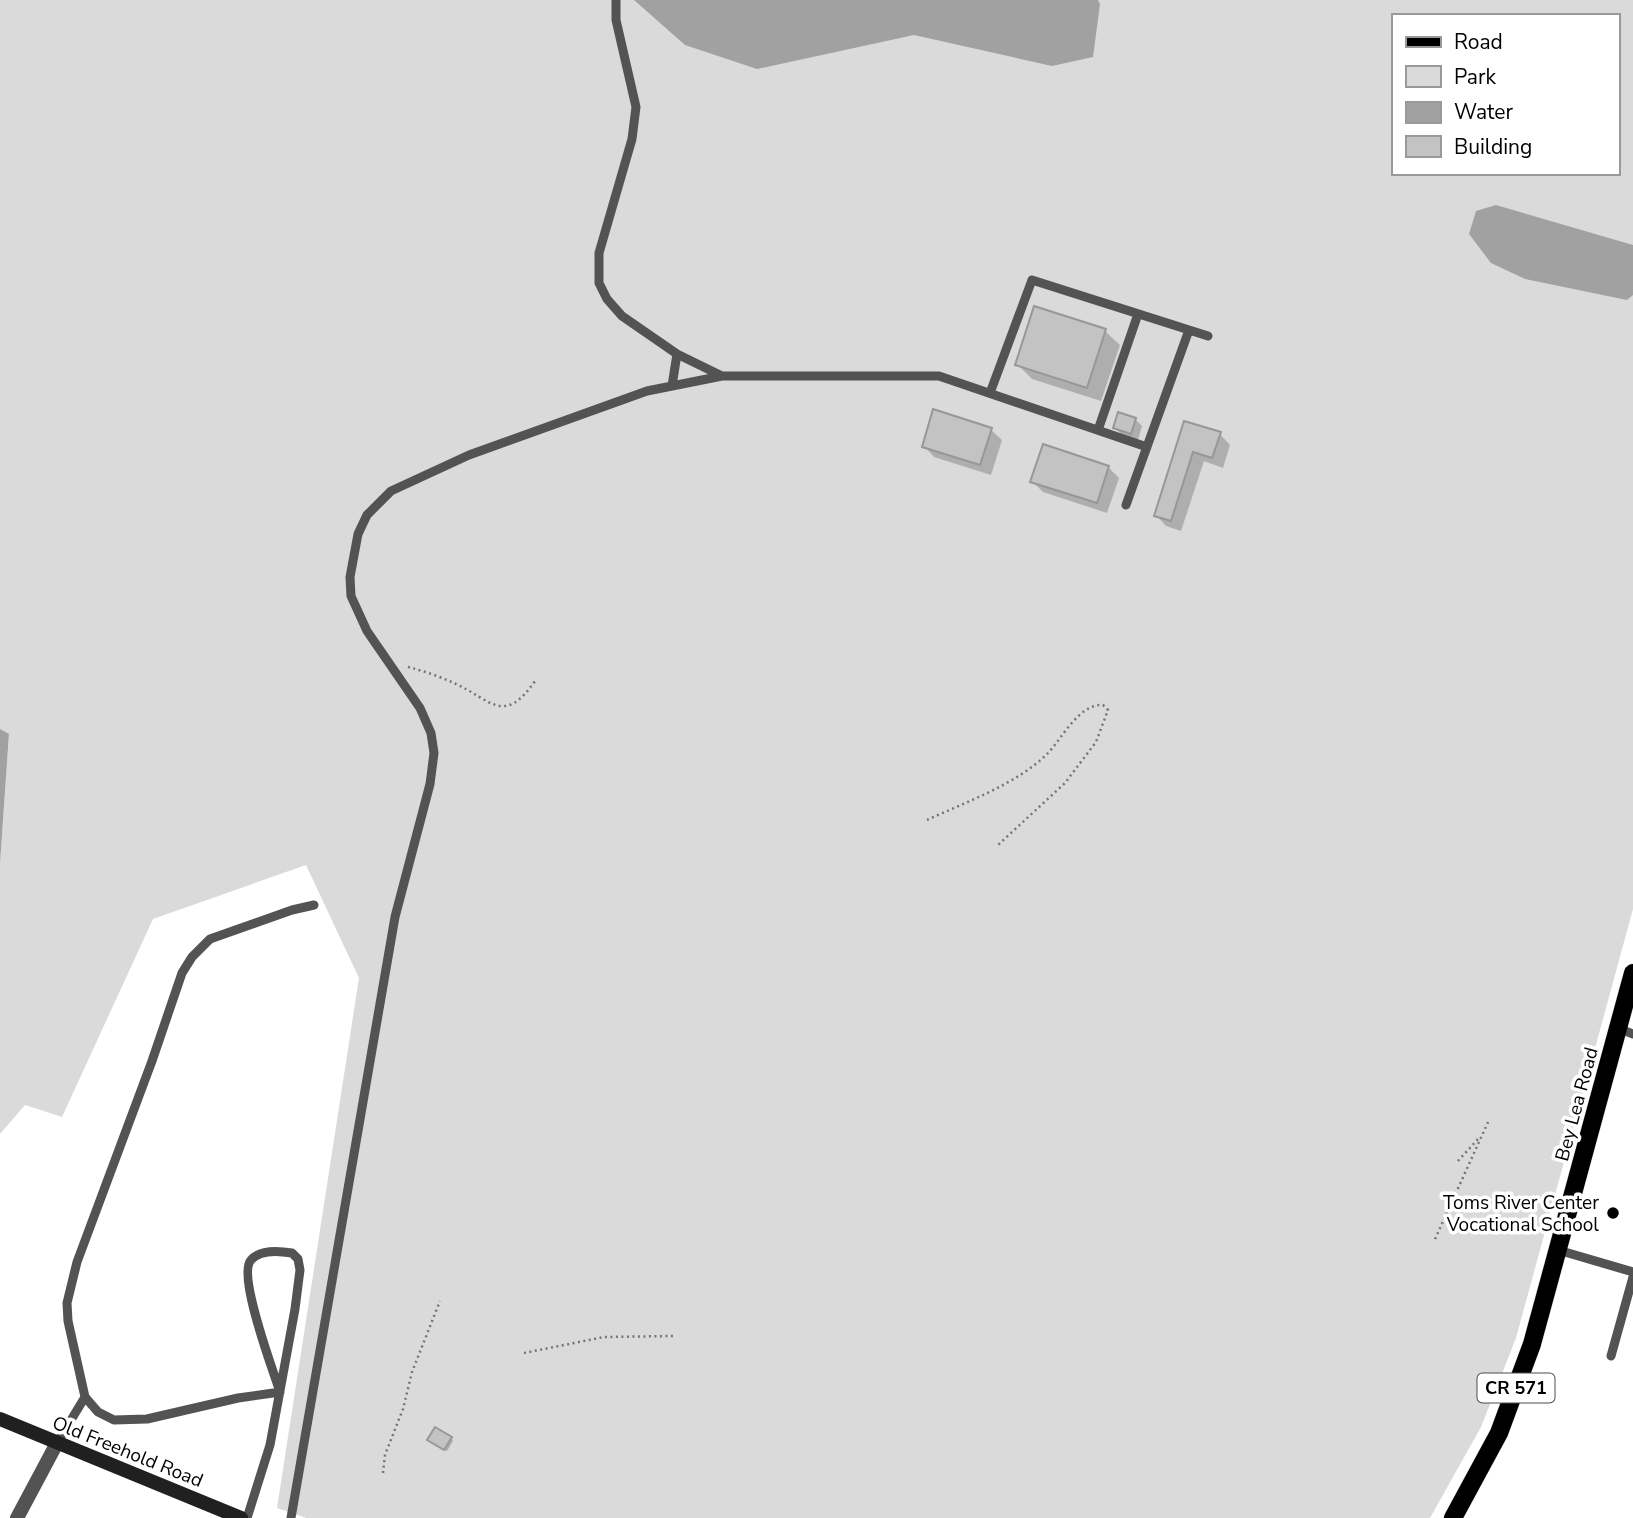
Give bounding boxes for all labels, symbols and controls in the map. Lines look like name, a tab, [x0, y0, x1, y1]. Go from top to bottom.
legend	[1392, 14, 1619, 175]
text: Road	[1454, 28, 1503, 56]
text: Park	[1454, 63, 1496, 91]
text: Water	[1454, 98, 1513, 126]
text: Building	[1454, 133, 1532, 161]
street label: Bey Lea Road	[1549, 1044, 1605, 1164]
place label: Toms River Center Vocational School	[1443, 1190, 1599, 1238]
marker: Toms River Center Vocational School	[1605, 1205, 1621, 1221]
road number: CR 571	[1478, 1373, 1554, 1402]
street label: Old Freehold Road	[48, 1410, 207, 1494]

